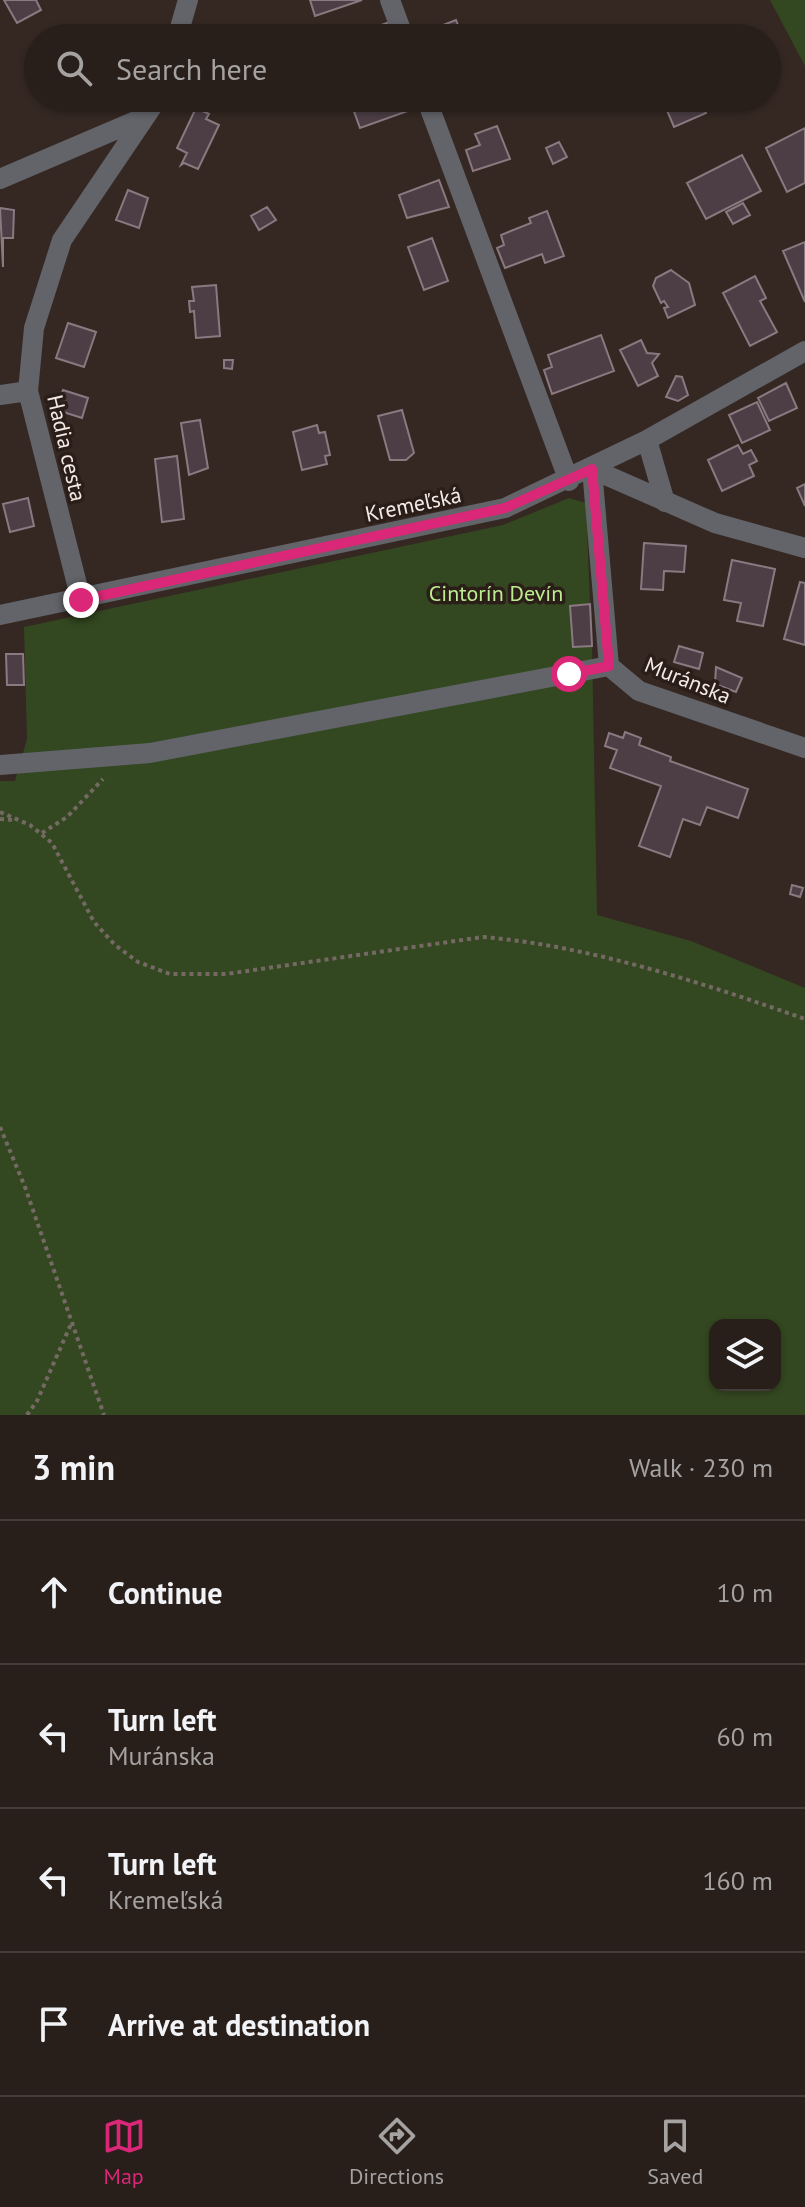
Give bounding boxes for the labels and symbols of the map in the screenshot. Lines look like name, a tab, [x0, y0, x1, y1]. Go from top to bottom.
street label: Hadia cesta	[41, 392, 93, 504]
street label: Kremeľská	[362, 480, 464, 528]
park label: Cintorín Devín	[429, 579, 563, 607]
route end	[63, 582, 99, 618]
street label: Muránska	[641, 650, 735, 710]
route start	[551, 656, 587, 692]

